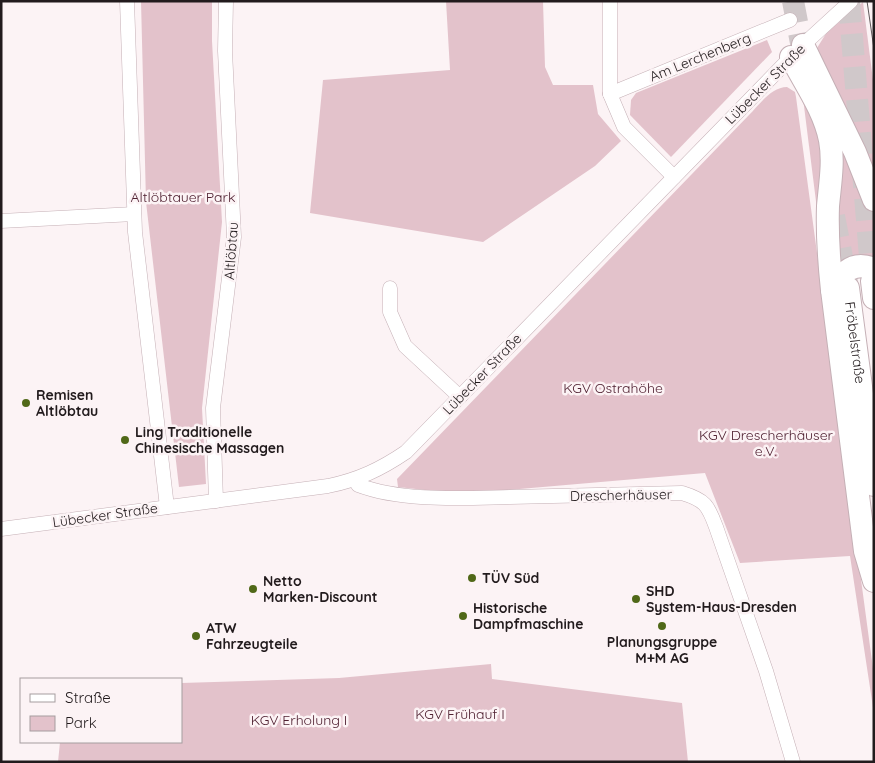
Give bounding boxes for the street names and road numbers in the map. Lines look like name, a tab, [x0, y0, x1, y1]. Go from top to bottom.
street label: Am Lerchenberg	[647, 28, 753, 86]
street label: Lübecker Straße	[721, 40, 809, 128]
street label: Altlöbtau	[220, 221, 242, 281]
street label: Fröbelstraße	[841, 300, 870, 385]
street label: Lübecker Straße	[439, 330, 525, 418]
street label: Drescherhäuser	[570, 485, 673, 505]
street label: Lübecker Straße	[51, 499, 159, 531]

